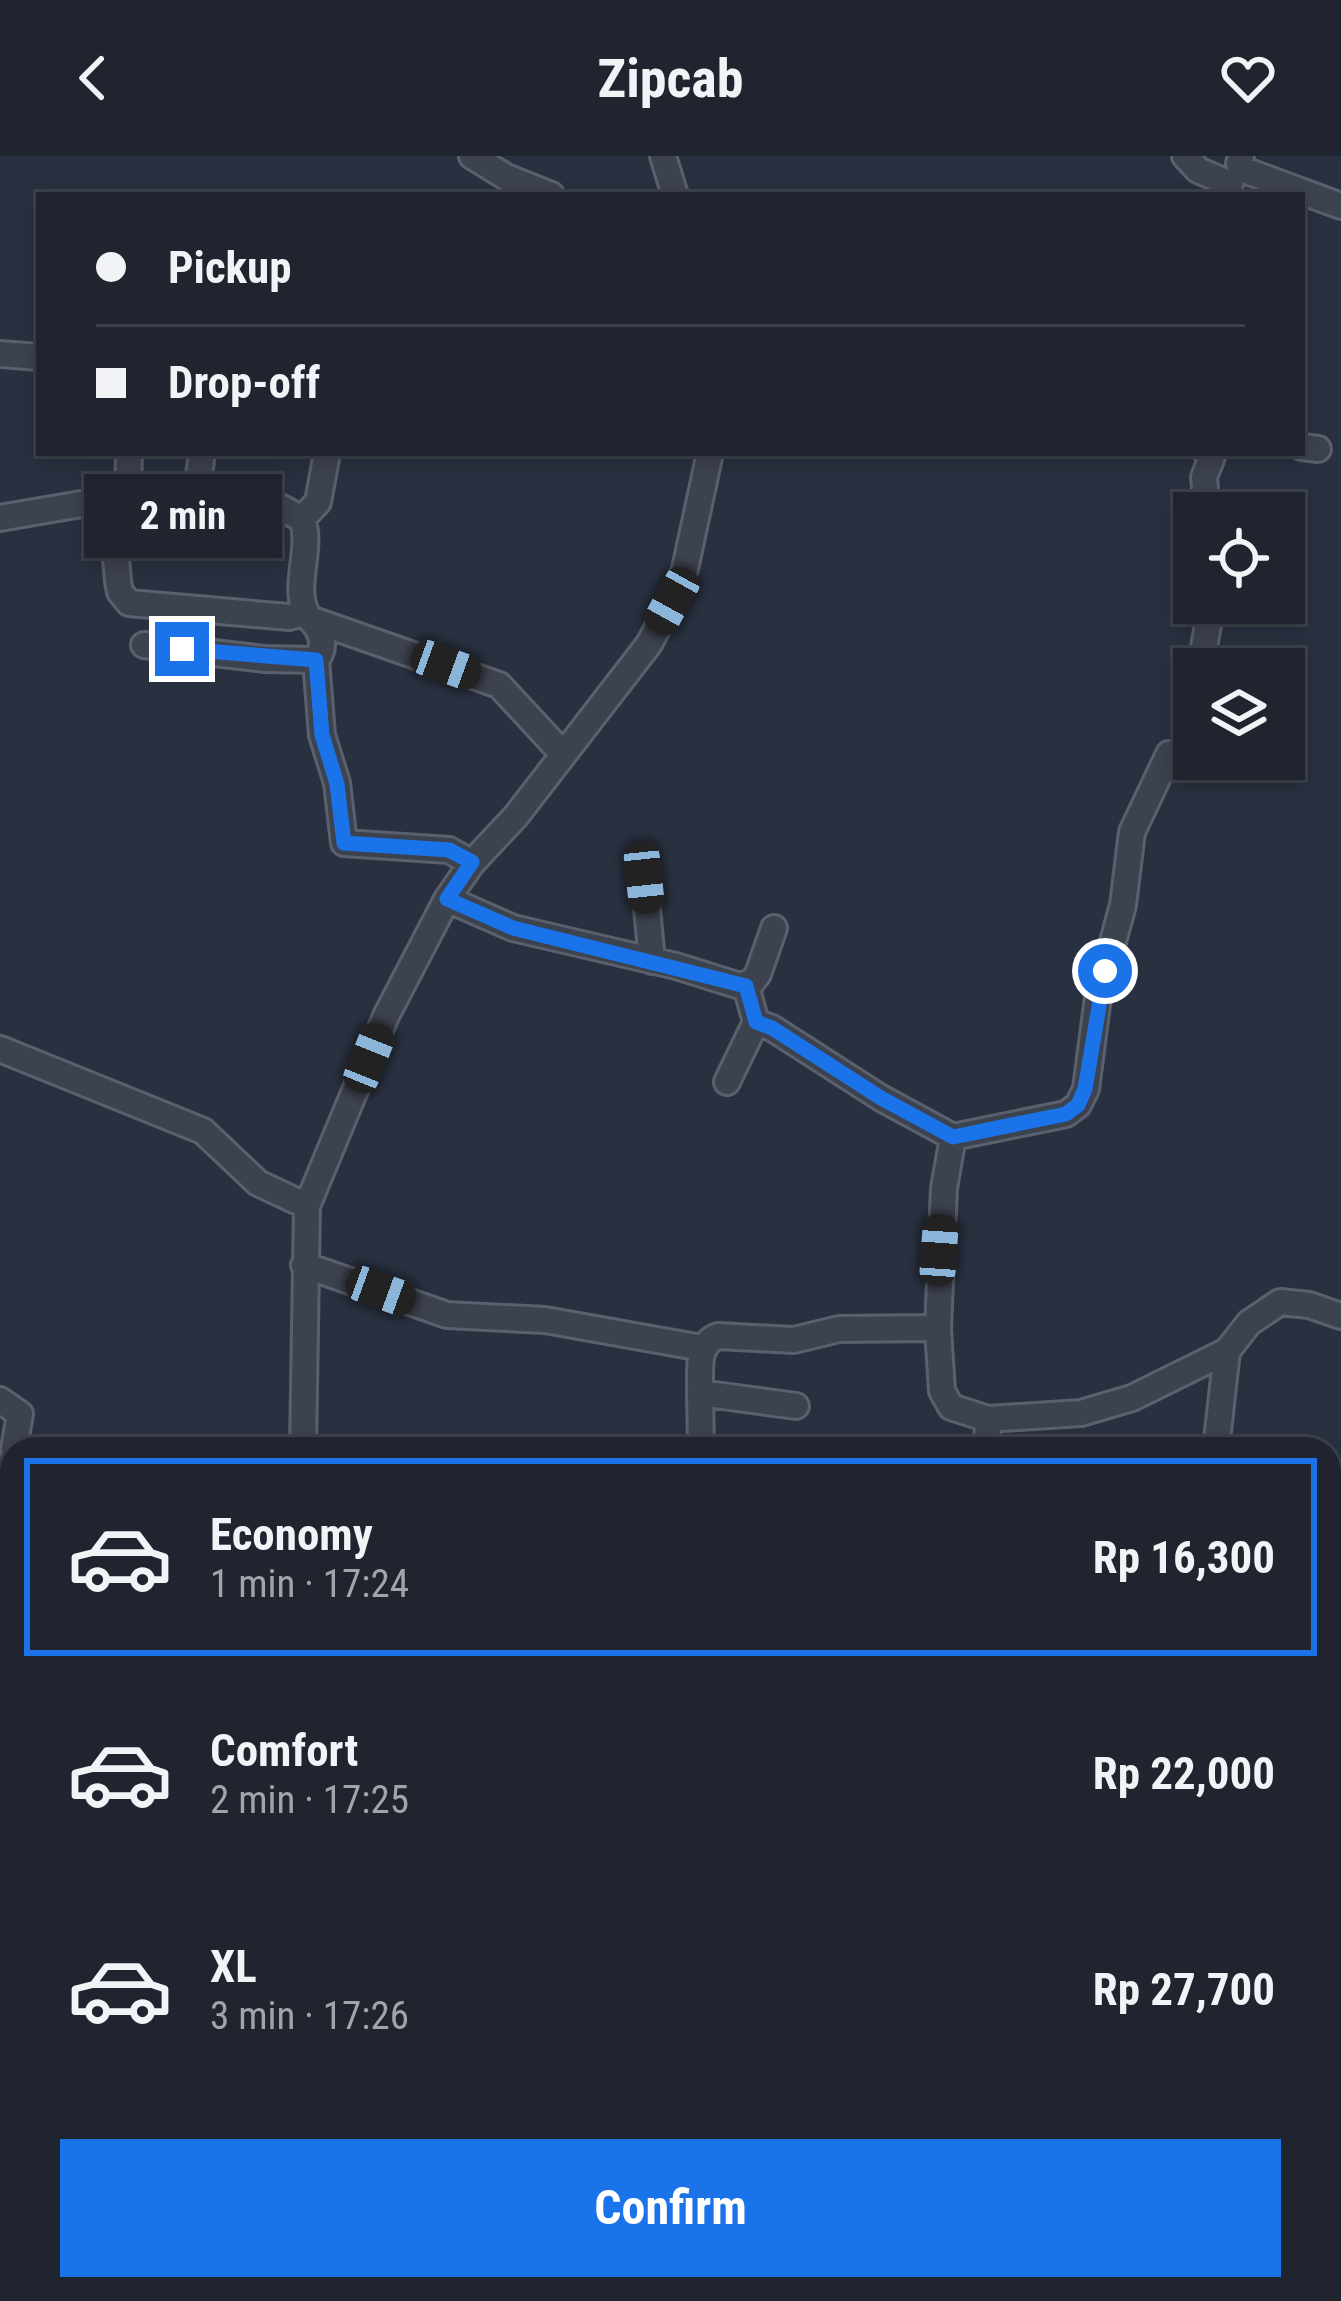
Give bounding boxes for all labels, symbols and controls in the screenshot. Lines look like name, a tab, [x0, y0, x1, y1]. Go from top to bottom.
icon: back	[60, 45, 126, 111]
icon: heart	[1215, 45, 1281, 111]
text: Zipcab	[598, 47, 744, 110]
text: Pickup	[168, 241, 292, 294]
text: Drop-off	[168, 356, 320, 409]
callout: 2 min	[83, 475, 281, 559]
map controls	[1173, 492, 1305, 780]
button: locate	[1173, 492, 1305, 624]
text: 2 min	[140, 493, 226, 539]
car	[639, 561, 705, 641]
route end	[155, 622, 209, 676]
car	[406, 636, 486, 694]
button: layers	[1173, 648, 1305, 780]
car	[622, 840, 666, 916]
route start	[1078, 944, 1132, 998]
car	[339, 1018, 399, 1098]
car	[919, 1213, 959, 1287]
car	[341, 1262, 421, 1320]
icon: car	[66, 1503, 174, 1611]
text: Economy	[210, 1508, 373, 1561]
text: Rp 16,300	[1093, 1531, 1275, 1584]
text: 1 min · 17:24	[210, 1561, 409, 1607]
icon: car	[66, 1719, 174, 1827]
text: Comfort	[210, 1724, 358, 1777]
text: Rp 22,000	[1093, 1747, 1275, 1800]
text: 2 min · 17:25	[210, 1777, 409, 1823]
icon: car	[66, 1935, 174, 2043]
text: XL	[210, 1940, 257, 1993]
text: Rp 27,700	[1093, 1963, 1275, 2016]
text: 3 min · 17:26	[210, 1993, 409, 2039]
button: Confirm	[60, 2139, 1281, 2277]

